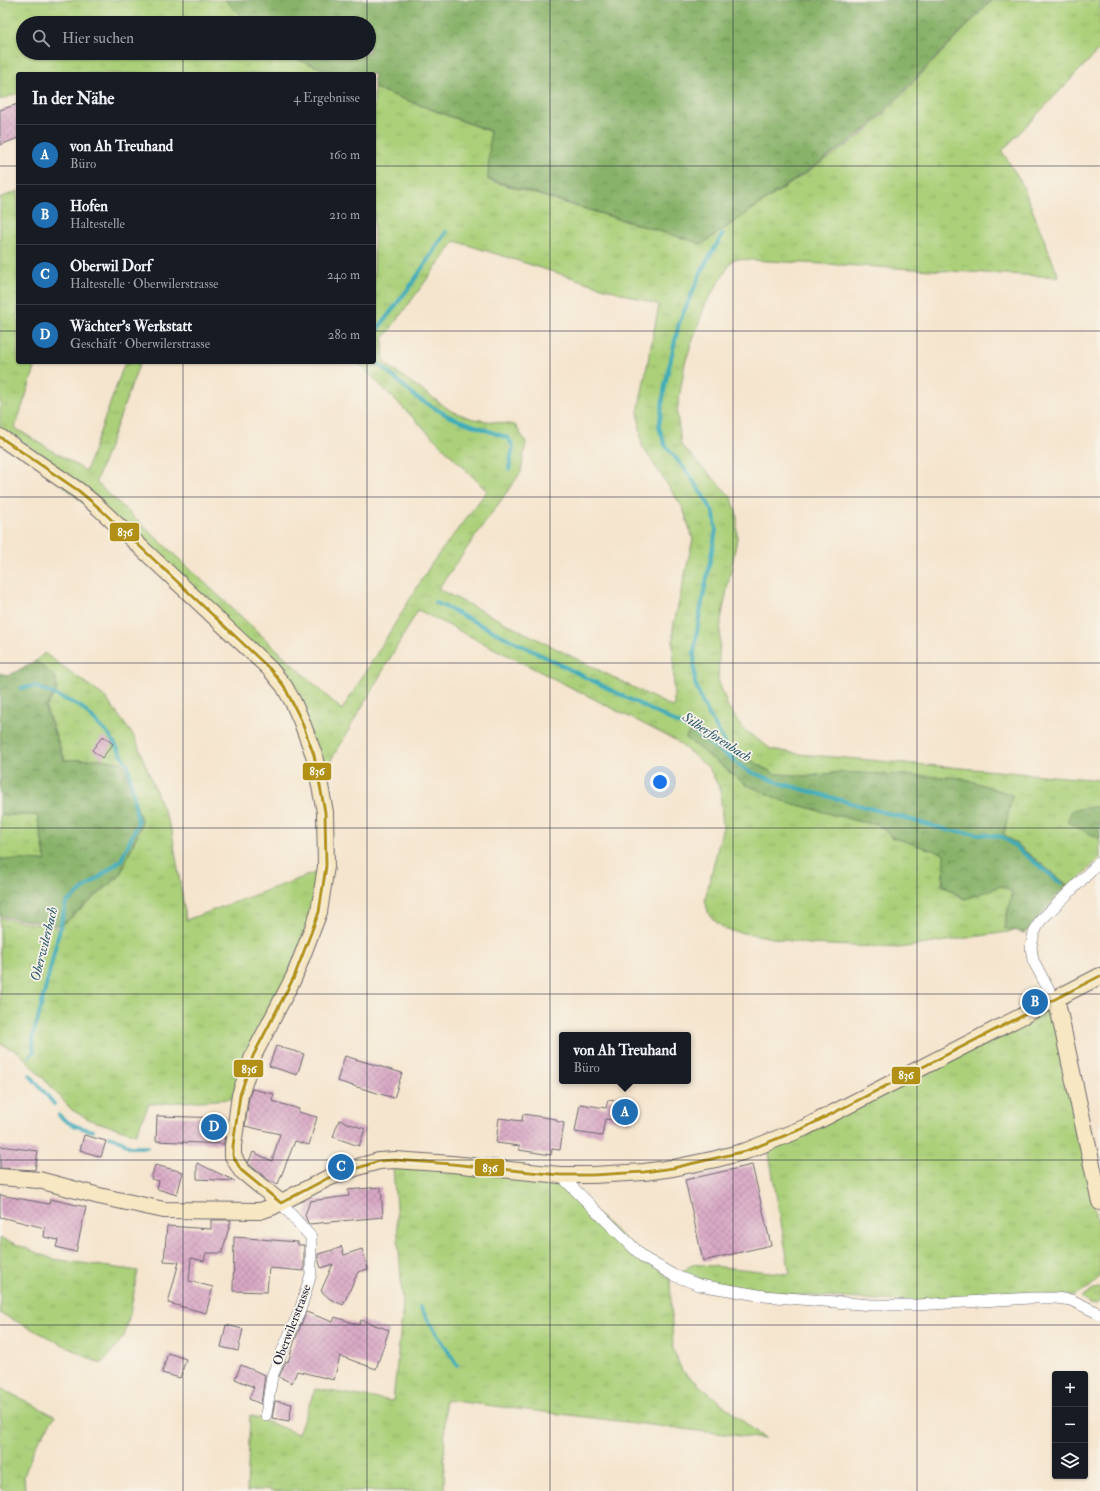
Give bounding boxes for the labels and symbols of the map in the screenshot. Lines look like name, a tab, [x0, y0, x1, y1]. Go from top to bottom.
line badge: 836	[109, 522, 140, 542]
text: 836	[118, 526, 134, 539]
water label: Silberforenbach	[679, 708, 755, 766]
line badge: 836	[302, 762, 332, 781]
text: 836	[310, 765, 326, 778]
your location	[650, 772, 670, 792]
water label: Oberwilerbach	[27, 905, 61, 983]
pin: B	[1022, 987, 1048, 1017]
line badge: 836	[233, 1059, 264, 1078]
text: 836	[242, 1063, 258, 1076]
line badge: 836	[891, 1066, 921, 1085]
text: 836	[899, 1069, 915, 1082]
pin: A	[612, 1097, 638, 1127]
pin: D	[201, 1112, 227, 1142]
pin: C	[328, 1152, 354, 1182]
line badge: 836	[474, 1158, 505, 1177]
text: 836	[483, 1162, 499, 1175]
street label: Oberwilerstrasse	[269, 1282, 315, 1368]

